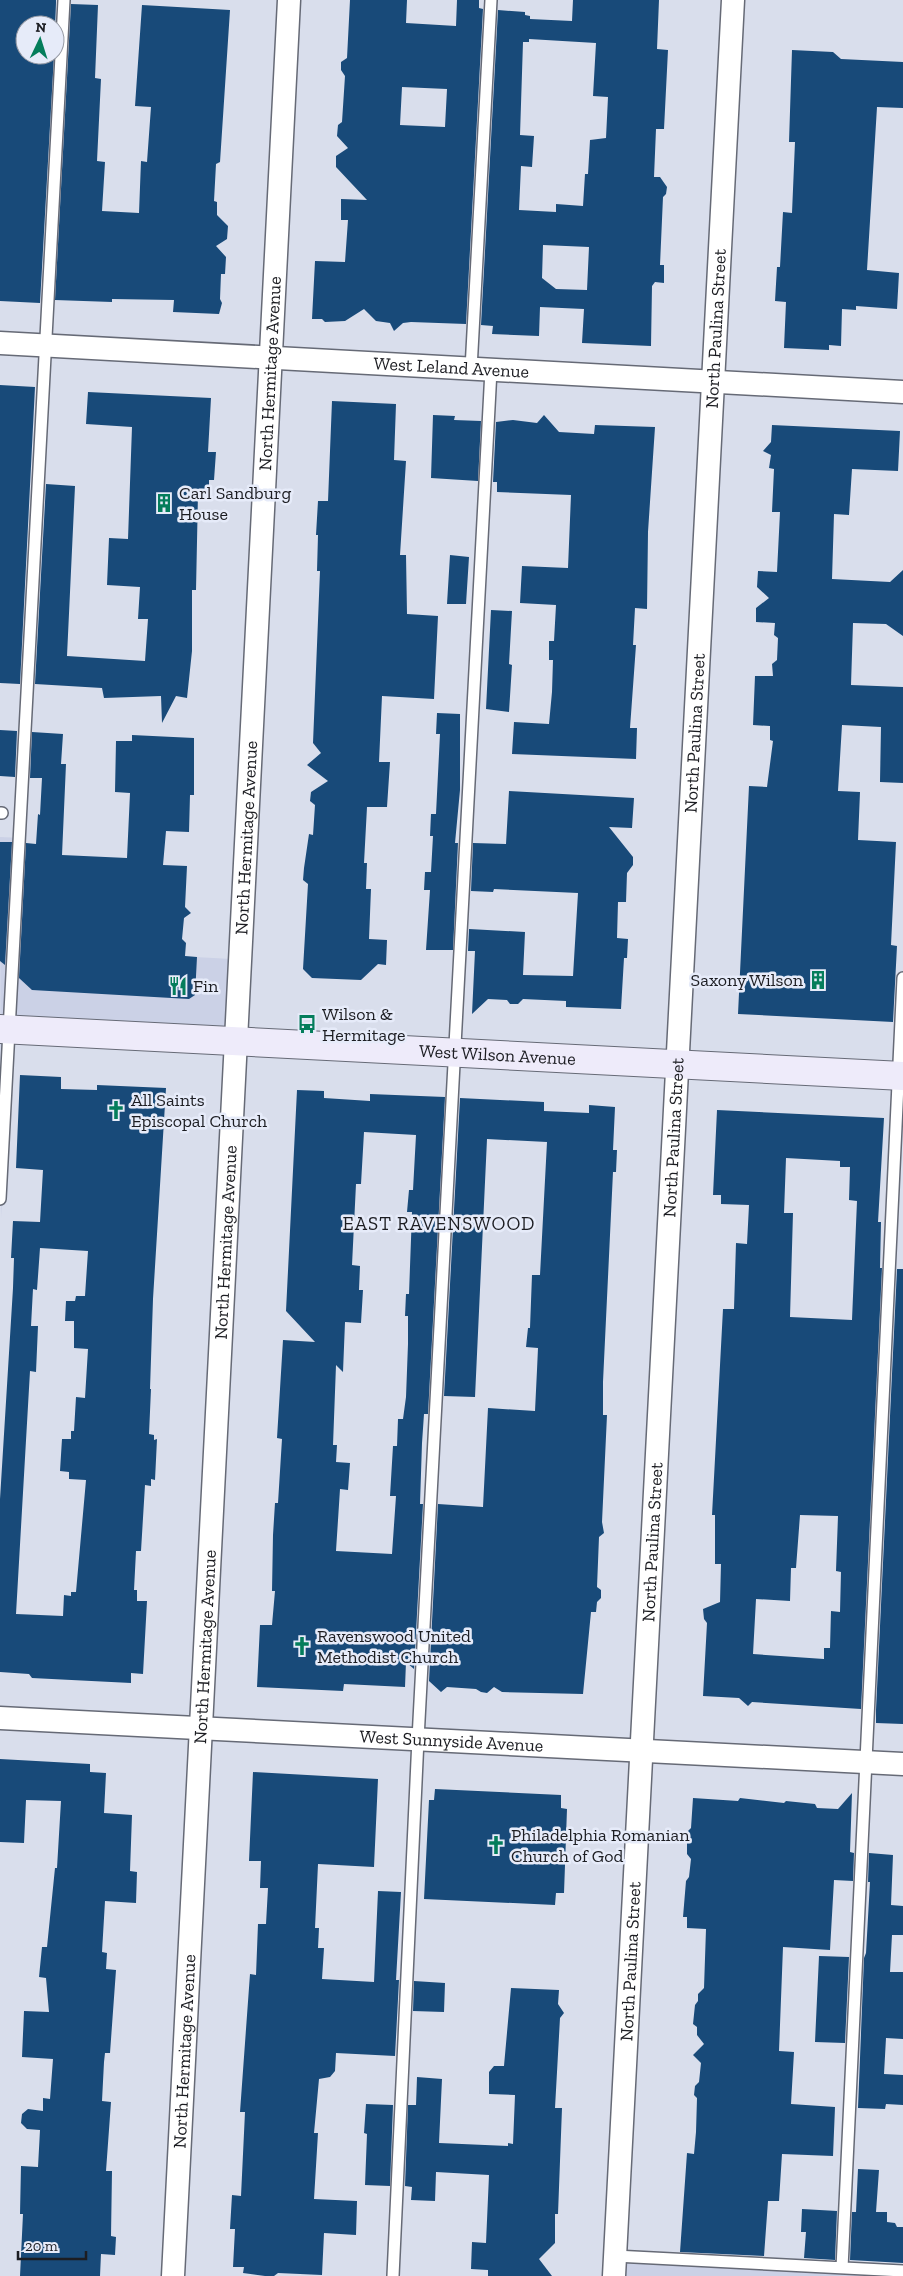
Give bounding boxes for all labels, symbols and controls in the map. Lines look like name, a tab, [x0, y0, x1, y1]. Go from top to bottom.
north arrow	[15, 15, 65, 65]
text: N	[35, 19, 47, 36]
street label: North Paulina Street	[701, 248, 731, 409]
street label: North Hermitage Avenue	[254, 276, 286, 471]
street label: West Leland Avenue	[373, 352, 530, 383]
place label: Carl Sandburg House	[179, 482, 291, 525]
building icon: Carl Sandburg House	[153, 492, 175, 514]
street label: North Paulina Street	[680, 652, 710, 814]
street label: North Hermitage Avenue	[230, 740, 262, 936]
place label: Saxony Wilson	[691, 969, 804, 991]
building icon: Saxony Wilson	[807, 969, 829, 991]
restaurant icon: Fin	[167, 975, 189, 997]
place label: Fin	[193, 975, 219, 997]
place label: Wilson & Hermitage	[322, 1003, 405, 1046]
bus stop icon: Wilson & Hermitage	[296, 1013, 318, 1035]
street label: West Wilson Avenue	[418, 1040, 576, 1070]
street label: North Paulina Street	[658, 1057, 689, 1218]
place label: All Saints Episcopal Church	[131, 1089, 267, 1132]
church icon: All Saints Episcopal Church	[105, 1099, 127, 1121]
street label: North Hermitage Avenue	[210, 1145, 242, 1340]
district label: EAST RAVENSWOOD	[343, 1212, 535, 1235]
street label: North Paulina Street	[637, 1461, 668, 1622]
street label: North Hermitage Avenue	[189, 1549, 221, 1745]
place label: Ravenswood United Methodist Church	[317, 1625, 471, 1668]
church icon: Ravenswood United Methodist Church	[291, 1635, 313, 1657]
street label: West Sunnyside Avenue	[359, 1725, 544, 1757]
place label: Philadelphia Romanian Church of God	[511, 1824, 690, 1867]
church icon: Philadelphia Romanian Church of God	[485, 1834, 507, 1856]
street label: North Paulina Street	[615, 1881, 646, 2042]
street label: North Hermitage Avenue	[169, 1954, 200, 2149]
scale bar	[18, 2228, 85, 2260]
text: 20 m	[25, 2237, 58, 2255]

